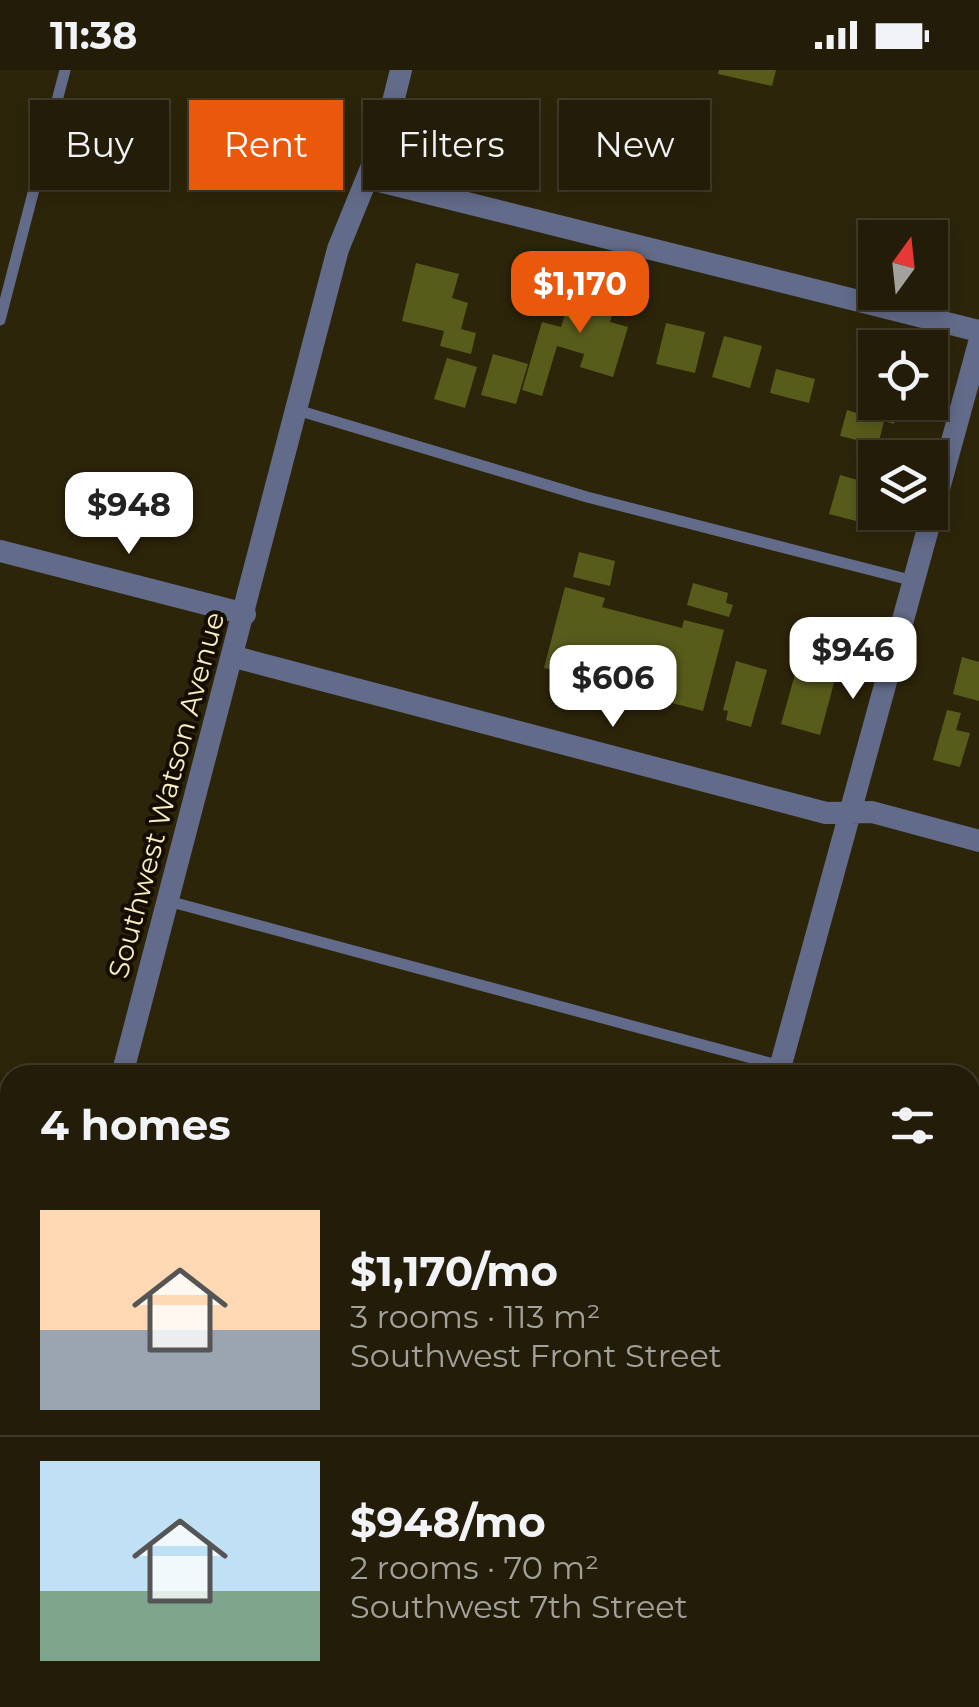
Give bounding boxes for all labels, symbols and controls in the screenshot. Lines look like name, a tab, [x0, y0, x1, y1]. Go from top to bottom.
text: 11:38	[50, 12, 137, 59]
chip: Buy	[30, 100, 169, 190]
chip: Rent	[189, 100, 343, 190]
chip: Filters	[363, 100, 539, 190]
chip: New	[559, 100, 710, 190]
north arrow	[858, 220, 948, 310]
map controls	[858, 220, 948, 530]
pin: $1,170	[499, 251, 661, 336]
text: $1,170	[533, 264, 627, 303]
button: locate	[858, 330, 948, 420]
button: layers	[858, 440, 948, 530]
pin: $948	[70, 472, 188, 557]
text: $948	[87, 485, 171, 524]
street label: Southwest Watson Avenue	[101, 608, 231, 982]
pin: $946	[794, 617, 912, 702]
text: $946	[812, 630, 894, 669]
pin: $606	[554, 645, 672, 730]
text: $606	[572, 658, 654, 697]
icon: filters	[885, 1098, 940, 1153]
text: 4 homes	[40, 1099, 231, 1151]
text: $1,170/mo	[350, 1245, 558, 1297]
icon: home	[120, 1250, 240, 1370]
text: 3 rooms · 113 m²	[350, 1297, 601, 1336]
text: Southwest Front Street	[350, 1336, 722, 1375]
text: $948/mo	[350, 1496, 546, 1548]
icon: home	[120, 1501, 240, 1621]
text: 2 rooms · 70 m²	[350, 1548, 599, 1587]
text: Southwest 7th Street	[350, 1587, 688, 1626]

